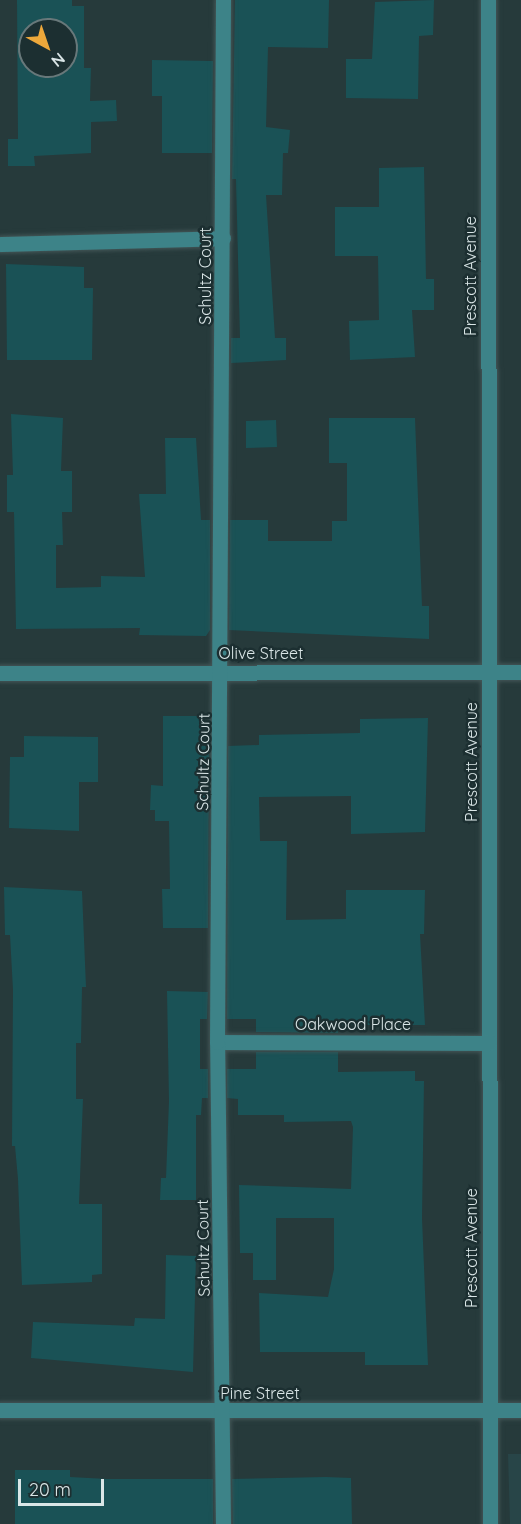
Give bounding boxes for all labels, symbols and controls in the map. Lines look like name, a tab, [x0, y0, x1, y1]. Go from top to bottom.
north arrow	[18, 18, 78, 78]
text: N	[47, 49, 69, 72]
street label: Prescott Avenue	[460, 216, 480, 336]
street label: Schultz Court	[195, 227, 215, 325]
street label: Olive Street	[219, 643, 303, 663]
street label: Prescott Avenue	[461, 702, 481, 822]
street label: Schultz Court	[193, 713, 213, 811]
street label: Oakwood Place	[295, 1014, 411, 1034]
street label: Prescott Avenue	[461, 1188, 481, 1308]
street label: Schultz Court	[193, 1199, 213, 1297]
street label: Pine Street	[220, 1383, 300, 1403]
scale bar	[21, 1467, 106, 1505]
text: 20 m	[29, 1478, 71, 1501]

